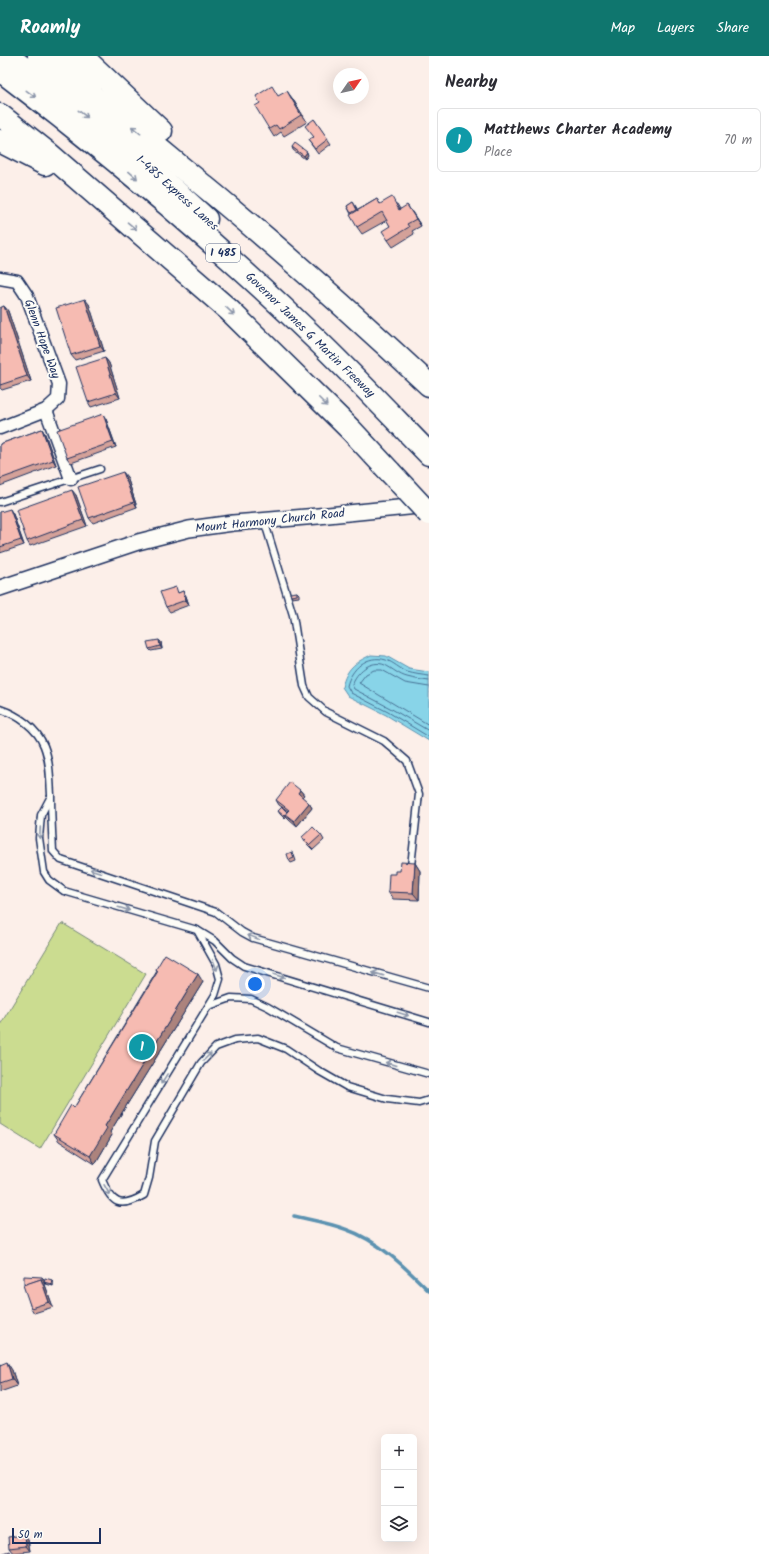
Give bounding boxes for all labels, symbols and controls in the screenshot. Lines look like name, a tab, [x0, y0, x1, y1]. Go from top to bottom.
text: Roamly	[20, 13, 80, 43]
text: Map	[611, 17, 635, 39]
text: Layers	[657, 17, 695, 39]
text: Share	[717, 17, 749, 39]
north arrow	[333, 68, 369, 104]
text: Nearby	[445, 69, 497, 96]
one-way arrow	[26, 89, 37, 98]
one-way arrow	[77, 109, 88, 118]
text: Matthews Charter Academy	[484, 118, 672, 142]
one-way arrow	[131, 125, 141, 134]
text: 1	[457, 130, 461, 151]
text: 70 m	[724, 130, 752, 151]
text: Place	[484, 142, 512, 163]
street label: I-485 Express Lanes	[131, 151, 223, 235]
one-way arrow	[128, 170, 138, 179]
one-way arrow	[127, 221, 137, 230]
road number: I 485	[206, 244, 240, 262]
street label: Governor James G Martin Freeway	[241, 268, 380, 403]
street label: Glenn Hope Way	[19, 297, 65, 382]
one-way arrow	[225, 306, 235, 316]
one-way arrow	[318, 397, 328, 407]
street label: Mount Harmony Church Road	[194, 504, 347, 538]
one-way arrow	[36, 826, 43, 839]
one-way arrow	[90, 867, 102, 875]
one-way arrow	[117, 906, 130, 913]
one-way arrow	[248, 933, 260, 940]
one-way arrow	[212, 958, 220, 970]
one-way arrow	[372, 970, 385, 977]
one-way arrow	[272, 973, 285, 980]
your location	[245, 974, 265, 994]
one-way arrow	[396, 1011, 409, 1018]
pin: 1	[129, 1032, 155, 1062]
one-way arrow	[202, 1052, 212, 1062]
one-way arrow	[385, 1060, 398, 1067]
one-way arrow	[160, 1073, 168, 1085]
one-way arrow	[104, 1184, 111, 1196]
map controls	[381, 1434, 417, 1542]
button: +	[381, 1434, 417, 1470]
button: −	[381, 1470, 417, 1506]
button: layers	[381, 1506, 417, 1542]
scale bar	[12, 1526, 101, 1545]
text: 50 m	[18, 1526, 43, 1544]

